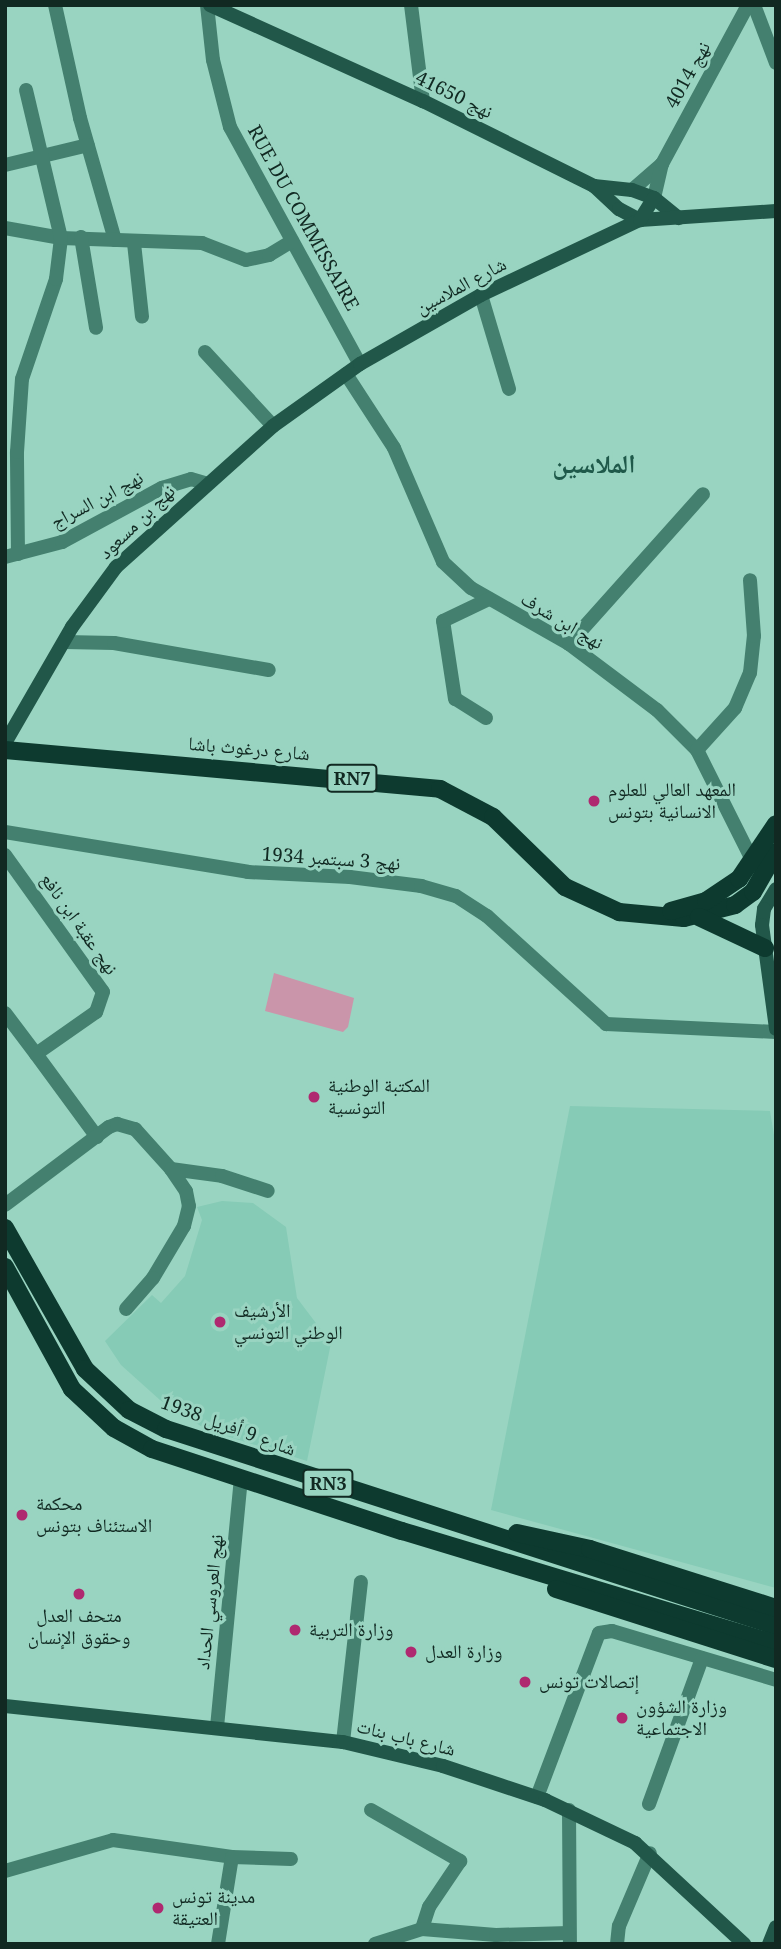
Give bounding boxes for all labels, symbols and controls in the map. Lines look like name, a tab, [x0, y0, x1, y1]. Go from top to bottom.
street label: نهج 4014	[660, 38, 716, 112]
street label: نهج 41650	[412, 67, 496, 123]
street label: RUE DU COMMISSAIRE	[243, 121, 363, 315]
street label: شارع الملاسين	[412, 253, 510, 319]
district label: الملاسين	[552, 448, 636, 480]
street label: نهج ابن السراج	[47, 466, 147, 534]
street label: نهج بن مسعود	[94, 480, 180, 564]
street label: نهج ابن شرف	[517, 587, 607, 655]
street label: شارع درغوث باشا	[187, 732, 311, 766]
road number: RN7	[326, 764, 378, 792]
place label: المعهد العالي للعلوم الانسانية بتونس	[608, 779, 736, 823]
marker: المعهد العالي للعلوم الانسانية بتونس	[586, 793, 602, 809]
street label: نهج 3 سبتمبر 1934	[261, 843, 401, 875]
street label: نهج عقبة ابن نافع	[36, 869, 122, 979]
place label: المكتبة الوطنية التونسية	[328, 1075, 430, 1119]
marker: المكتبة الوطنية التونسية	[306, 1089, 322, 1105]
place label: الأرشيف الوطني التونسي	[234, 1300, 343, 1344]
marker: الأرشيف الوطني التونسي	[212, 1314, 228, 1330]
street label: شارع 9 أفريل 1938	[157, 1391, 299, 1461]
road number: RN3	[302, 1468, 354, 1498]
place label: محكمة الاستئناف بتونس	[36, 1493, 152, 1537]
marker: محكمة الاستئناف بتونس	[14, 1507, 30, 1523]
street label: نهج العروسي الحداد	[192, 1533, 228, 1671]
marker: متحف العدل وحقوق الإنسان	[71, 1586, 87, 1602]
place label: متحف العدل وحقوق الإنسان	[28, 1605, 130, 1649]
place label: وزارة التربية	[309, 1619, 393, 1641]
marker: وزارة التربية	[287, 1622, 303, 1638]
place label: وزارة العدل	[425, 1641, 503, 1663]
marker: وزارة العدل	[403, 1644, 419, 1660]
place label: إتصالات تونس	[539, 1671, 639, 1693]
marker: إتصالات تونس	[517, 1674, 533, 1690]
place label: وزارة الشؤون الاجتماعية	[636, 1696, 727, 1740]
marker: وزارة الشؤون الاجتماعية	[614, 1710, 630, 1726]
street label: شارع باب بنات	[354, 1715, 458, 1761]
place label: مدينة تونس العتيقة	[172, 1886, 255, 1930]
marker: مدينة تونس العتيقة	[150, 1900, 166, 1916]

